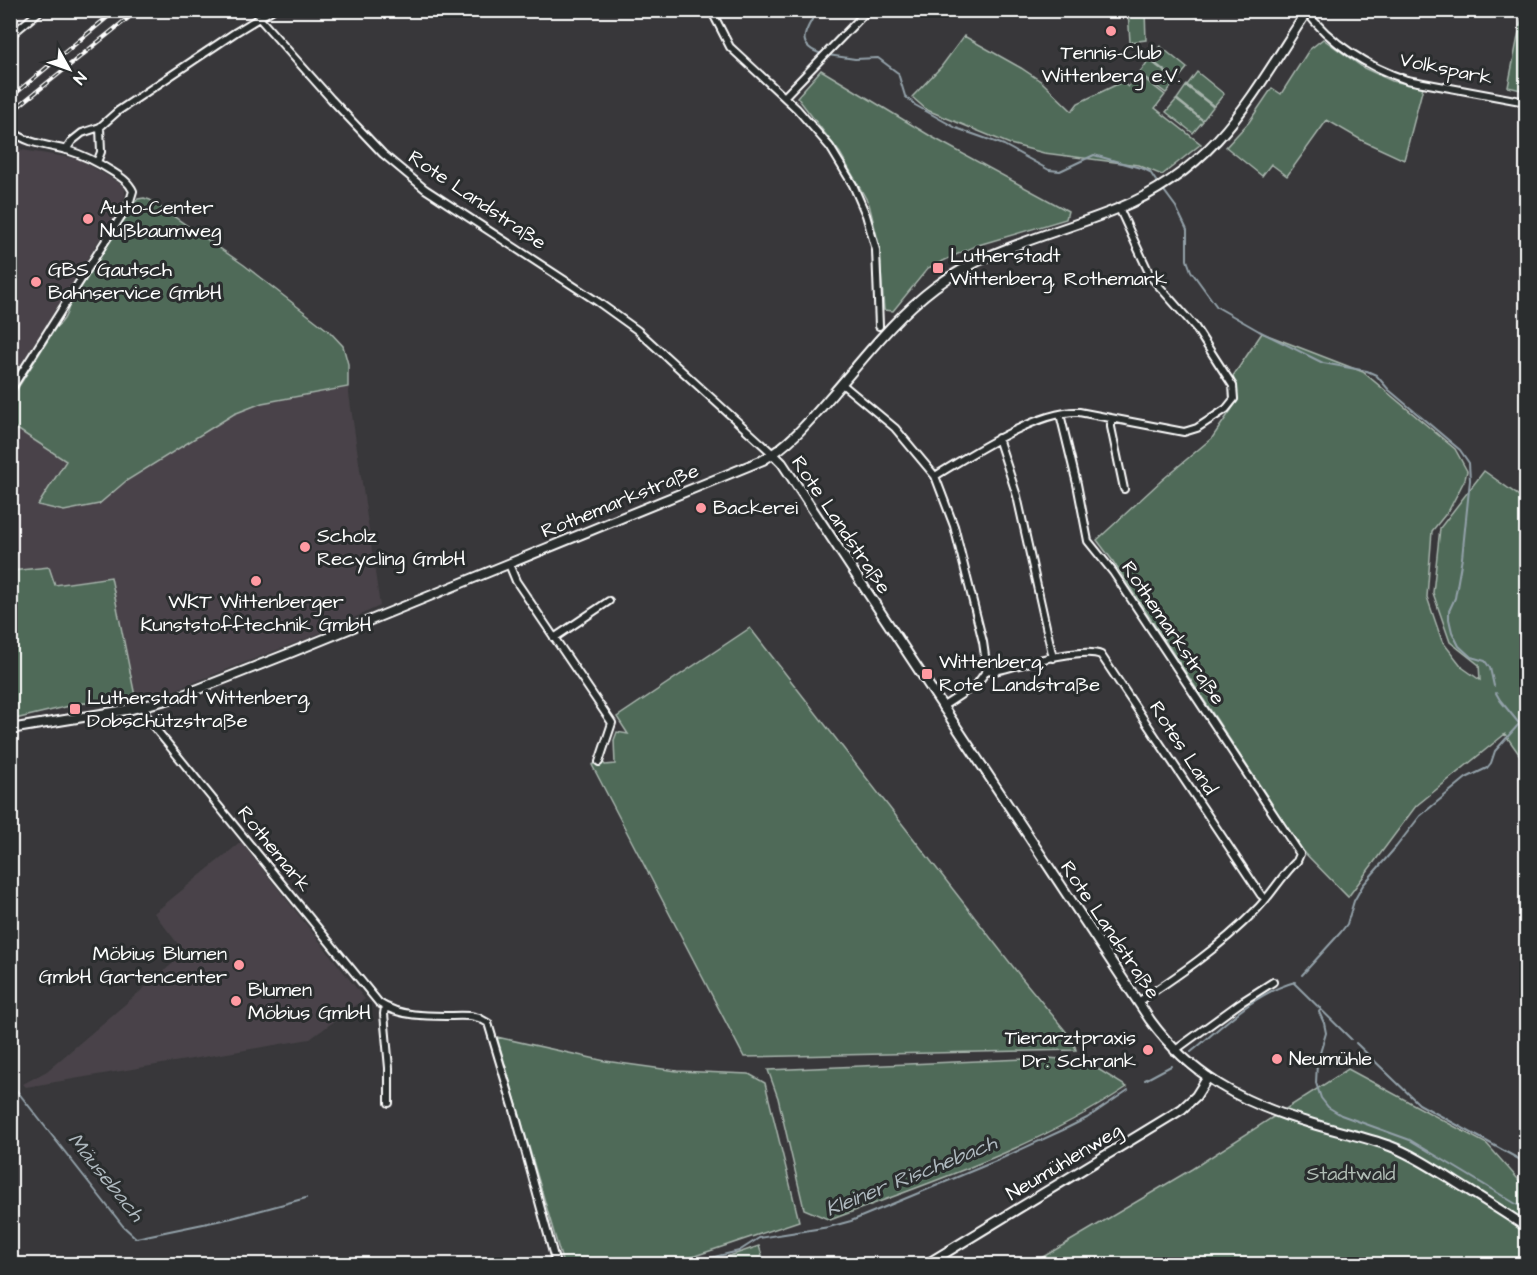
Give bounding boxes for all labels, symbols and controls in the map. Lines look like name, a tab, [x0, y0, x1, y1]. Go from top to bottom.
marker: Tennis-Club Wittenberg e.V.	[1104, 24, 1118, 38]
north arrow	[39, 39, 99, 99]
place label: Tennis-Club Wittenberg e.V.	[1041, 39, 1181, 91]
street label: Volkspark	[1397, 46, 1495, 92]
text: N	[68, 67, 91, 89]
street label: Rote Landstraße	[402, 143, 552, 257]
place label: Auto-Center Nußbaumweg	[100, 194, 221, 246]
marker: Auto-Center Nußbaumweg	[81, 212, 95, 226]
place label: Lutherstadt Wittenberg, Rothemark	[950, 242, 1167, 294]
place label: GBS Gautsch Bahnservice GmbH	[48, 256, 222, 307]
marker: Lutherstadt Wittenberg, Rothemark	[931, 261, 945, 275]
marker: GBS Gautsch Bahnservice GmbH	[29, 275, 43, 289]
street label: Rote Landstraße	[784, 450, 898, 600]
street label: Rothemarkstraße	[537, 457, 703, 545]
place label: Backerei	[713, 494, 798, 522]
marker: Backerei	[694, 501, 708, 515]
place label: Scholz Recycling GmbH	[317, 522, 466, 574]
marker: Scholz Recycling GmbH	[298, 540, 312, 554]
street label: Rothemarkstraße	[1114, 556, 1232, 711]
marker: WKT Wittenberger Kunststofftechnik GmbH	[249, 574, 263, 588]
place label: WKT Wittenberger Kunststofftechnik GmbH	[140, 588, 372, 639]
place label: Wittenberg, Rote Landstraße	[939, 648, 1100, 699]
marker: Wittenberg, Rote Landstraße	[920, 667, 934, 681]
place label: Lutherstadt Wittenberg, Dobschützstraße	[87, 684, 311, 735]
street label: Rotes Land	[1142, 696, 1224, 800]
marker: Lutherstadt Wittenberg, Dobschützstraße	[68, 702, 82, 716]
street label: Rothemark	[231, 800, 317, 898]
street label: Rote Landstraße	[1053, 855, 1167, 1005]
place label: Möbius Blumen GmbH Gartencenter	[39, 940, 227, 991]
marker: Möbius Blumen GmbH Gartencenter	[232, 958, 246, 972]
place label: Blumen Möbius GmbH	[248, 976, 371, 1027]
marker: Blumen Möbius GmbH	[229, 994, 243, 1008]
place label: Tierarztpraxis Dr. Schrank	[1005, 1024, 1136, 1075]
marker: Tierarztpraxis Dr. Schrank	[1141, 1043, 1155, 1057]
place label: Neumühle	[1289, 1045, 1372, 1073]
marker: Neumühle	[1270, 1052, 1284, 1066]
street label: Neumühlenweg	[1001, 1116, 1128, 1208]
water label: Mäusebach	[61, 1126, 152, 1229]
water label: Kleiner Rischebach	[821, 1128, 1002, 1224]
park label: Stadtwald	[1306, 1160, 1396, 1188]

